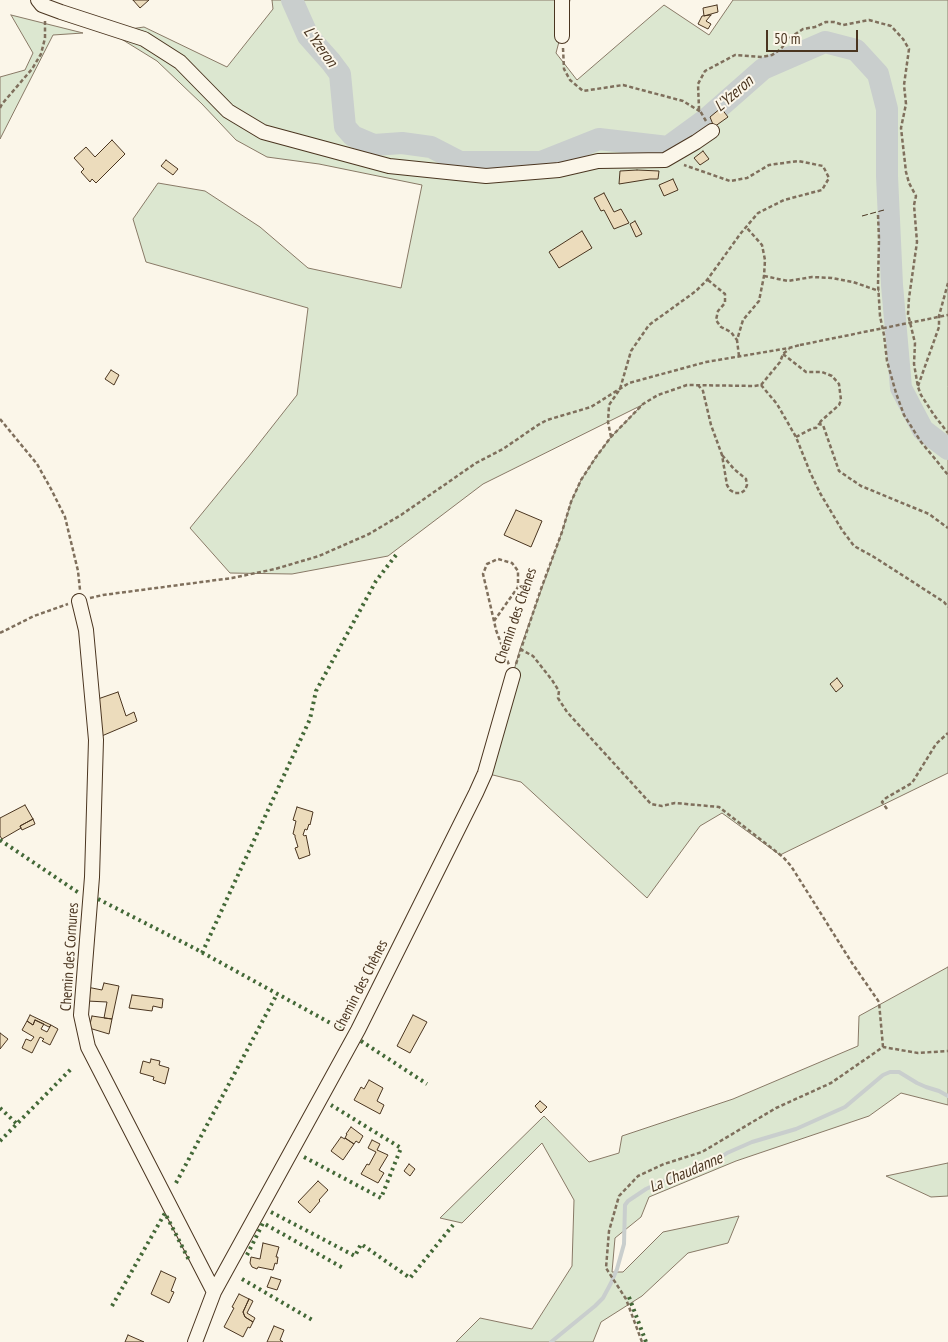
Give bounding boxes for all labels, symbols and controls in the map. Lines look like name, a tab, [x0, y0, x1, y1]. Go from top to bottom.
scale bar	[768, 20, 860, 52]
water label: L'Yzeron	[299, 23, 341, 71]
text: 50 m	[774, 29, 800, 48]
water label: L'Yzeron	[711, 72, 757, 116]
street label: Chemin des Chênes	[491, 565, 541, 667]
street label: Chemin des Cornures	[57, 902, 83, 1012]
street label: Chemin des Chênes	[330, 937, 392, 1035]
water label: La Chaudanne	[646, 1149, 726, 1197]

